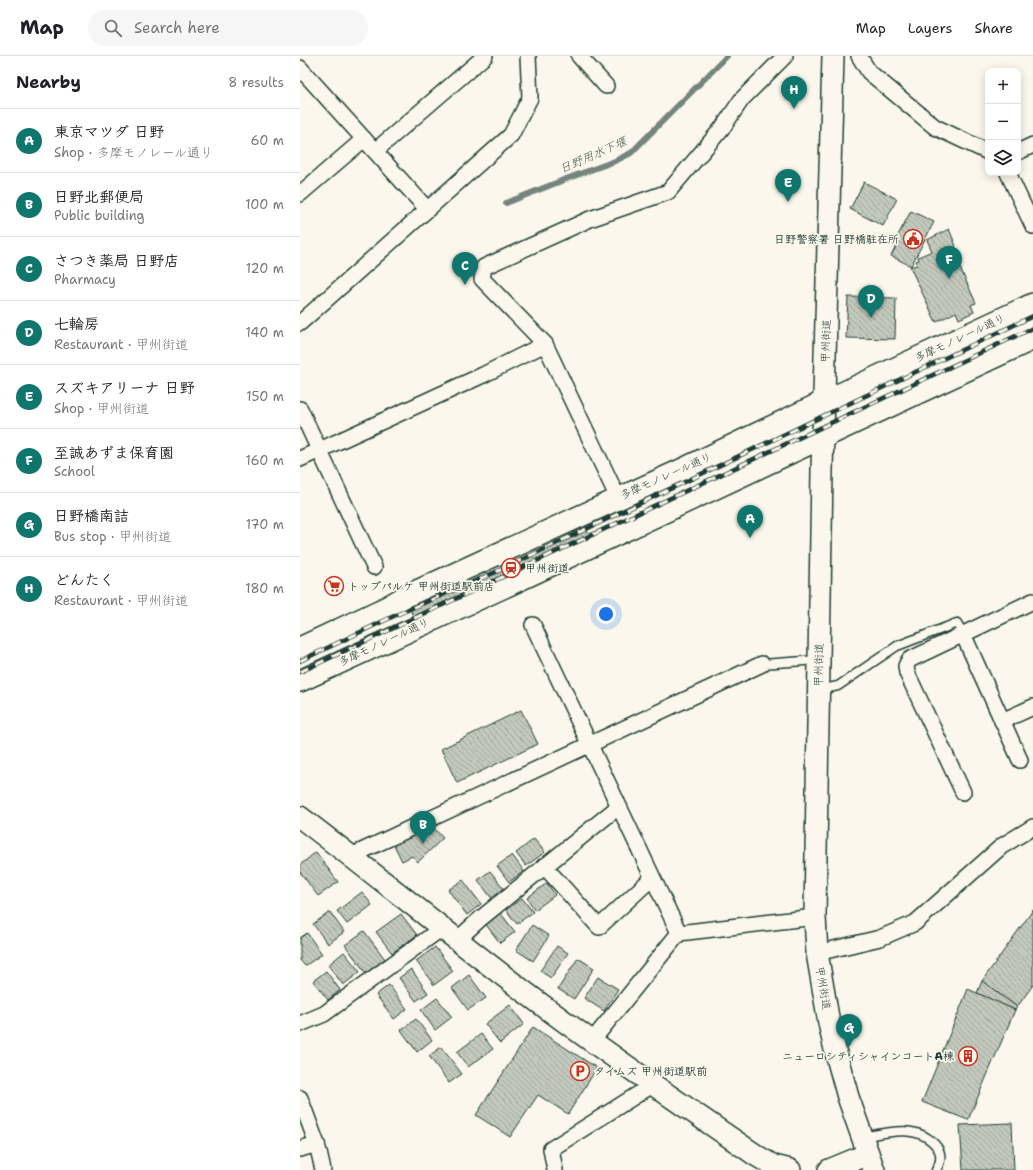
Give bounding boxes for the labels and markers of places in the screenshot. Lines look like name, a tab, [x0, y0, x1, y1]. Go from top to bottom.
pin: H	[781, 76, 807, 109]
pin: E	[775, 169, 801, 202]
public building icon: 日野警察署 日野橋駐在所	[902, 228, 924, 250]
place label: 日野警察署 日野橋駐在所	[774, 232, 899, 247]
pin: F	[936, 246, 962, 279]
pin: C	[452, 252, 478, 285]
pin: D	[858, 285, 884, 318]
pin: A	[737, 505, 763, 538]
station icon: 甲州街道	[500, 557, 522, 579]
place label: 甲州街道	[525, 561, 569, 576]
supermarket icon: トップパルケ 甲州街道駅前店	[323, 575, 345, 597]
place label: トップパルケ 甲州街道駅前店	[348, 579, 495, 594]
pin: B	[410, 811, 436, 844]
pin: G	[836, 1014, 862, 1047]
building icon: ニューロシティシャインコートA棟	[957, 1045, 979, 1067]
place label: ニューロシティシャインコートA棟	[782, 1049, 955, 1064]
parking icon: タイムズ 甲州街道駅前	[569, 1060, 591, 1082]
place label: タイムズ 甲州街道駅前	[594, 1064, 707, 1079]

